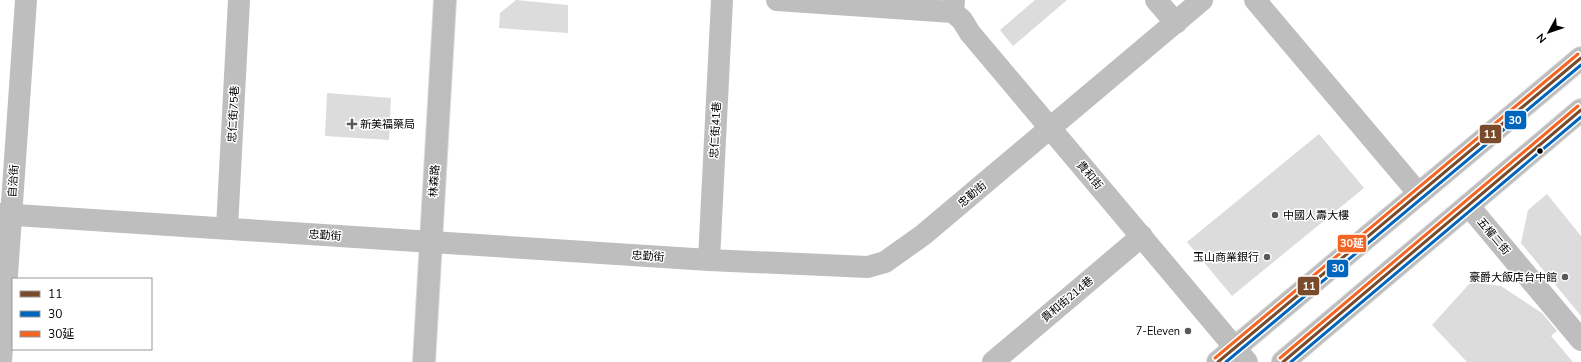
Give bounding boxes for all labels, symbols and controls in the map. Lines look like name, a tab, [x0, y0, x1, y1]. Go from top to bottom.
north arrow	[1529, 12, 1569, 52]
text: N	[1533, 30, 1550, 46]
street label: 忠仁街75巷	[225, 85, 242, 143]
street label: 忠仁街41巷	[707, 101, 724, 159]
line badge: 30	[1504, 110, 1527, 130]
text: 30	[1508, 113, 1522, 128]
place label: 新美福藥局	[360, 117, 415, 132]
marker: 新美福藥局	[347, 119, 357, 129]
line badge: 11	[1479, 124, 1502, 144]
text: 11	[1483, 127, 1497, 142]
unlabelled marker	[1535, 146, 1545, 156]
street label: 貴和街	[1073, 158, 1106, 193]
street label: 自治街	[5, 164, 22, 198]
street label: 林森路	[426, 164, 443, 198]
street label: 忠勤街	[955, 178, 990, 211]
place label: 中國人壽大樓	[1283, 208, 1349, 223]
marker: 中國人壽大樓	[1270, 210, 1280, 220]
street label: 五權二街	[1474, 215, 1514, 258]
street label: 忠勤街	[308, 227, 342, 244]
line badge: 30延	[1337, 234, 1367, 253]
text: 30延	[1340, 236, 1364, 251]
street label: 忠勤街	[631, 248, 665, 265]
place label: 玉山商業銀行	[1193, 250, 1259, 265]
marker: 玉山商業銀行	[1262, 252, 1272, 262]
line badge: 30	[1326, 259, 1349, 278]
text: 30	[1331, 261, 1345, 276]
place label: 豪爵大飯店台中館	[1469, 270, 1557, 285]
marker: 豪爵大飯店台中館	[1560, 272, 1570, 282]
street label: 貴和街214巷	[1038, 273, 1097, 326]
line badge: 11	[1297, 276, 1320, 296]
legend	[12, 278, 152, 350]
text: 11	[1302, 279, 1316, 294]
text: 11	[48, 286, 62, 302]
text: 30	[48, 306, 62, 322]
place label: 7-Eleven	[1136, 324, 1180, 339]
text: 30延	[48, 326, 74, 342]
marker: 7-Eleven	[1183, 326, 1193, 336]

